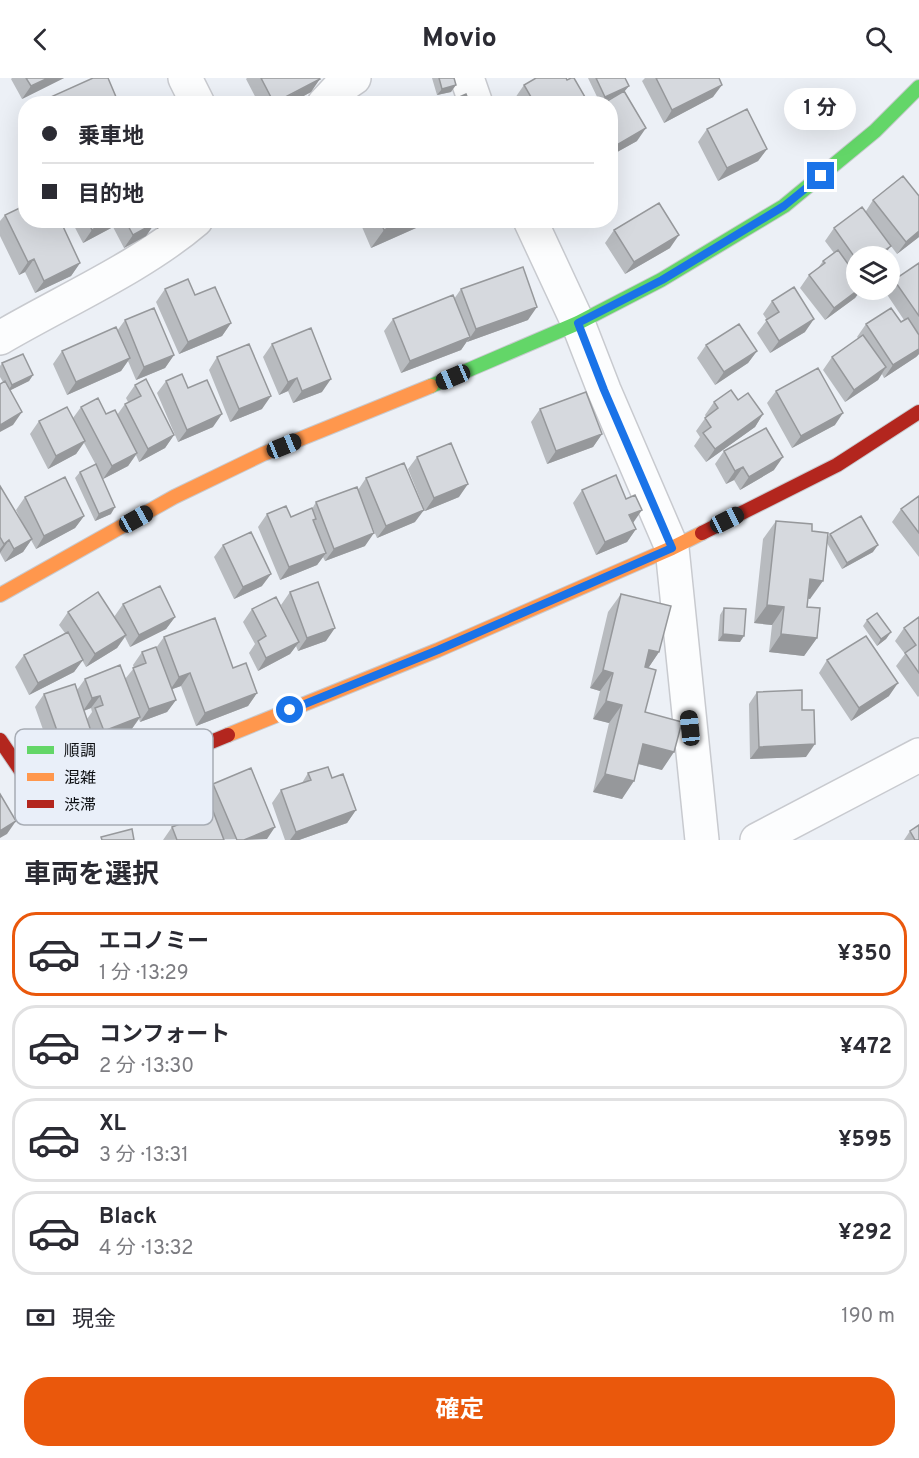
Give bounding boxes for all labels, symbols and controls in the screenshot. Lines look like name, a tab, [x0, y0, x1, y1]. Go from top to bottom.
text: Movio	[422, 22, 497, 56]
icon: back	[24, 23, 57, 56]
icon: search	[862, 23, 895, 56]
callout: 1 分	[785, 89, 857, 131]
text: 1 分	[804, 96, 837, 122]
text: 乗車地	[78, 124, 144, 151]
route end	[807, 162, 834, 189]
text: 目的地	[78, 182, 144, 209]
map controls	[846, 246, 900, 300]
button: layers	[846, 246, 900, 300]
car	[433, 362, 473, 392]
car	[264, 431, 304, 461]
car	[116, 502, 156, 536]
car	[707, 504, 747, 536]
route start	[276, 696, 303, 723]
car	[679, 709, 701, 747]
legend	[15, 729, 213, 825]
text: 順調	[64, 742, 96, 762]
text: 混雑	[64, 769, 96, 789]
text: 渋滞	[64, 796, 96, 816]
text: 車両を選択	[24, 859, 159, 893]
icon: car	[27, 927, 81, 981]
text: エコノミー	[99, 929, 209, 956]
text: ¥350	[838, 941, 892, 968]
text: 1 分 · 13:29	[99, 961, 189, 987]
icon: car	[27, 1020, 81, 1074]
text: コンフォート	[99, 1022, 230, 1049]
text: ¥472	[840, 1034, 892, 1061]
text: 2 分 · 13:30	[99, 1054, 194, 1080]
text: XL	[99, 1111, 126, 1138]
icon: car	[27, 1113, 81, 1167]
text: ¥595	[838, 1127, 892, 1154]
text: 3 分 · 13:31	[99, 1143, 189, 1169]
text: Black	[99, 1204, 157, 1231]
icon: car	[27, 1206, 81, 1260]
text: ¥292	[838, 1220, 892, 1247]
text: 4 分 · 13:32	[99, 1236, 193, 1262]
icon: cash	[24, 1301, 57, 1334]
text: 190 m	[841, 1304, 895, 1330]
text: 現金	[72, 1307, 116, 1334]
button: 確定	[24, 1377, 895, 1446]

